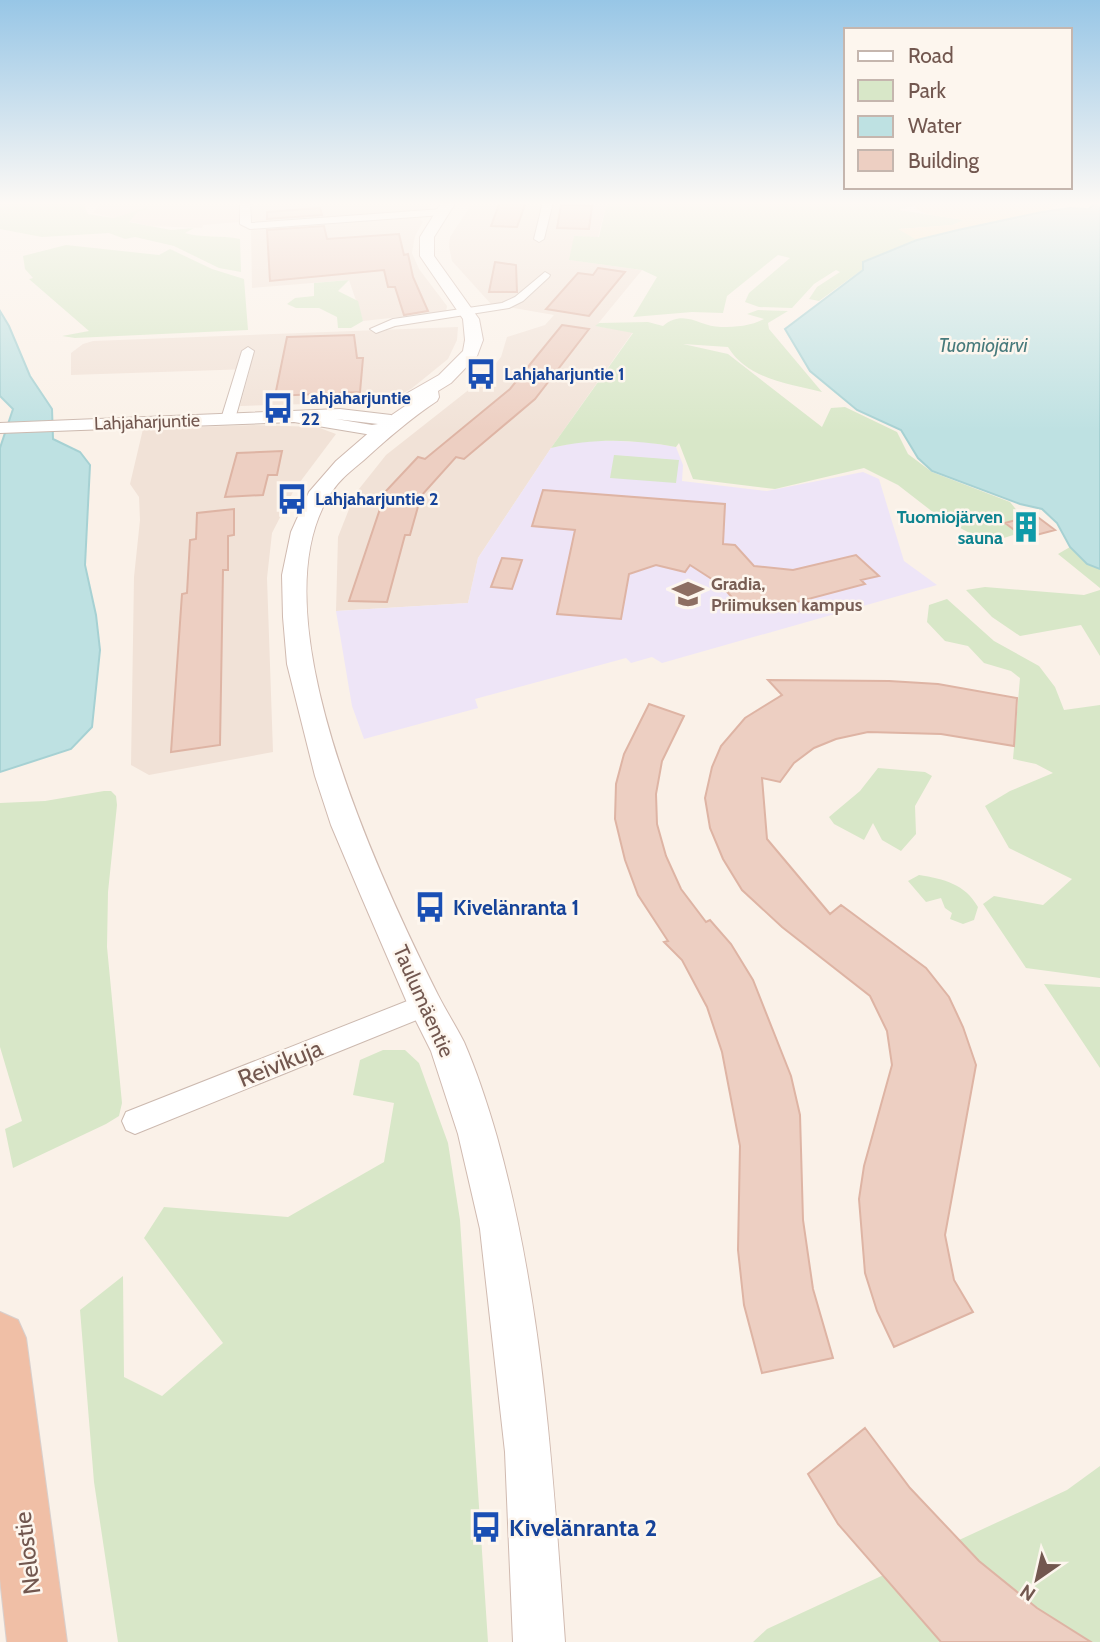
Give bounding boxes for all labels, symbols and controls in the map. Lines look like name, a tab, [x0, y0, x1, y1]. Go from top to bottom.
legend	[844, 28, 1072, 189]
text: Road	[908, 43, 954, 68]
text: Park	[908, 78, 946, 103]
text: Water	[908, 113, 962, 138]
text: Building	[908, 148, 980, 173]
water label: Tuomiojärvi	[938, 334, 1029, 357]
bus stop icon: Lahjaharjuntie 1	[464, 357, 498, 391]
place label: Lahjaharjuntie 1	[504, 363, 625, 385]
place label: Lahjaharjuntie 22	[301, 387, 411, 430]
bus stop icon: Lahjaharjuntie 22	[261, 391, 295, 425]
street label: Lahjaharjuntie	[94, 409, 200, 435]
bus stop icon: Lahjaharjuntie 2	[275, 482, 309, 516]
place label: Lahjaharjuntie 2	[315, 488, 438, 510]
place label: Tuomiojärven sauna	[897, 506, 1003, 549]
building icon: Tuomiojärven sauna	[1009, 510, 1043, 544]
place label: Gradia, Priimuksen kampus	[711, 573, 863, 616]
school or university icon: Gradia, Priimuksen kampus	[671, 577, 705, 611]
bus stop icon: Kivelänranta 1	[413, 890, 447, 924]
place label: Kivelänranta 1	[453, 895, 579, 920]
street label: Taulumäentie	[388, 941, 460, 1061]
street label: Reivikuja	[234, 1033, 327, 1093]
street label: Nelostie	[8, 1510, 46, 1596]
bus stop icon: Kivelänranta 2	[469, 1510, 503, 1544]
place label: Kivelänranta 2	[509, 1513, 657, 1542]
north arrow	[1002, 1544, 1072, 1614]
text: N	[1016, 1579, 1040, 1606]

